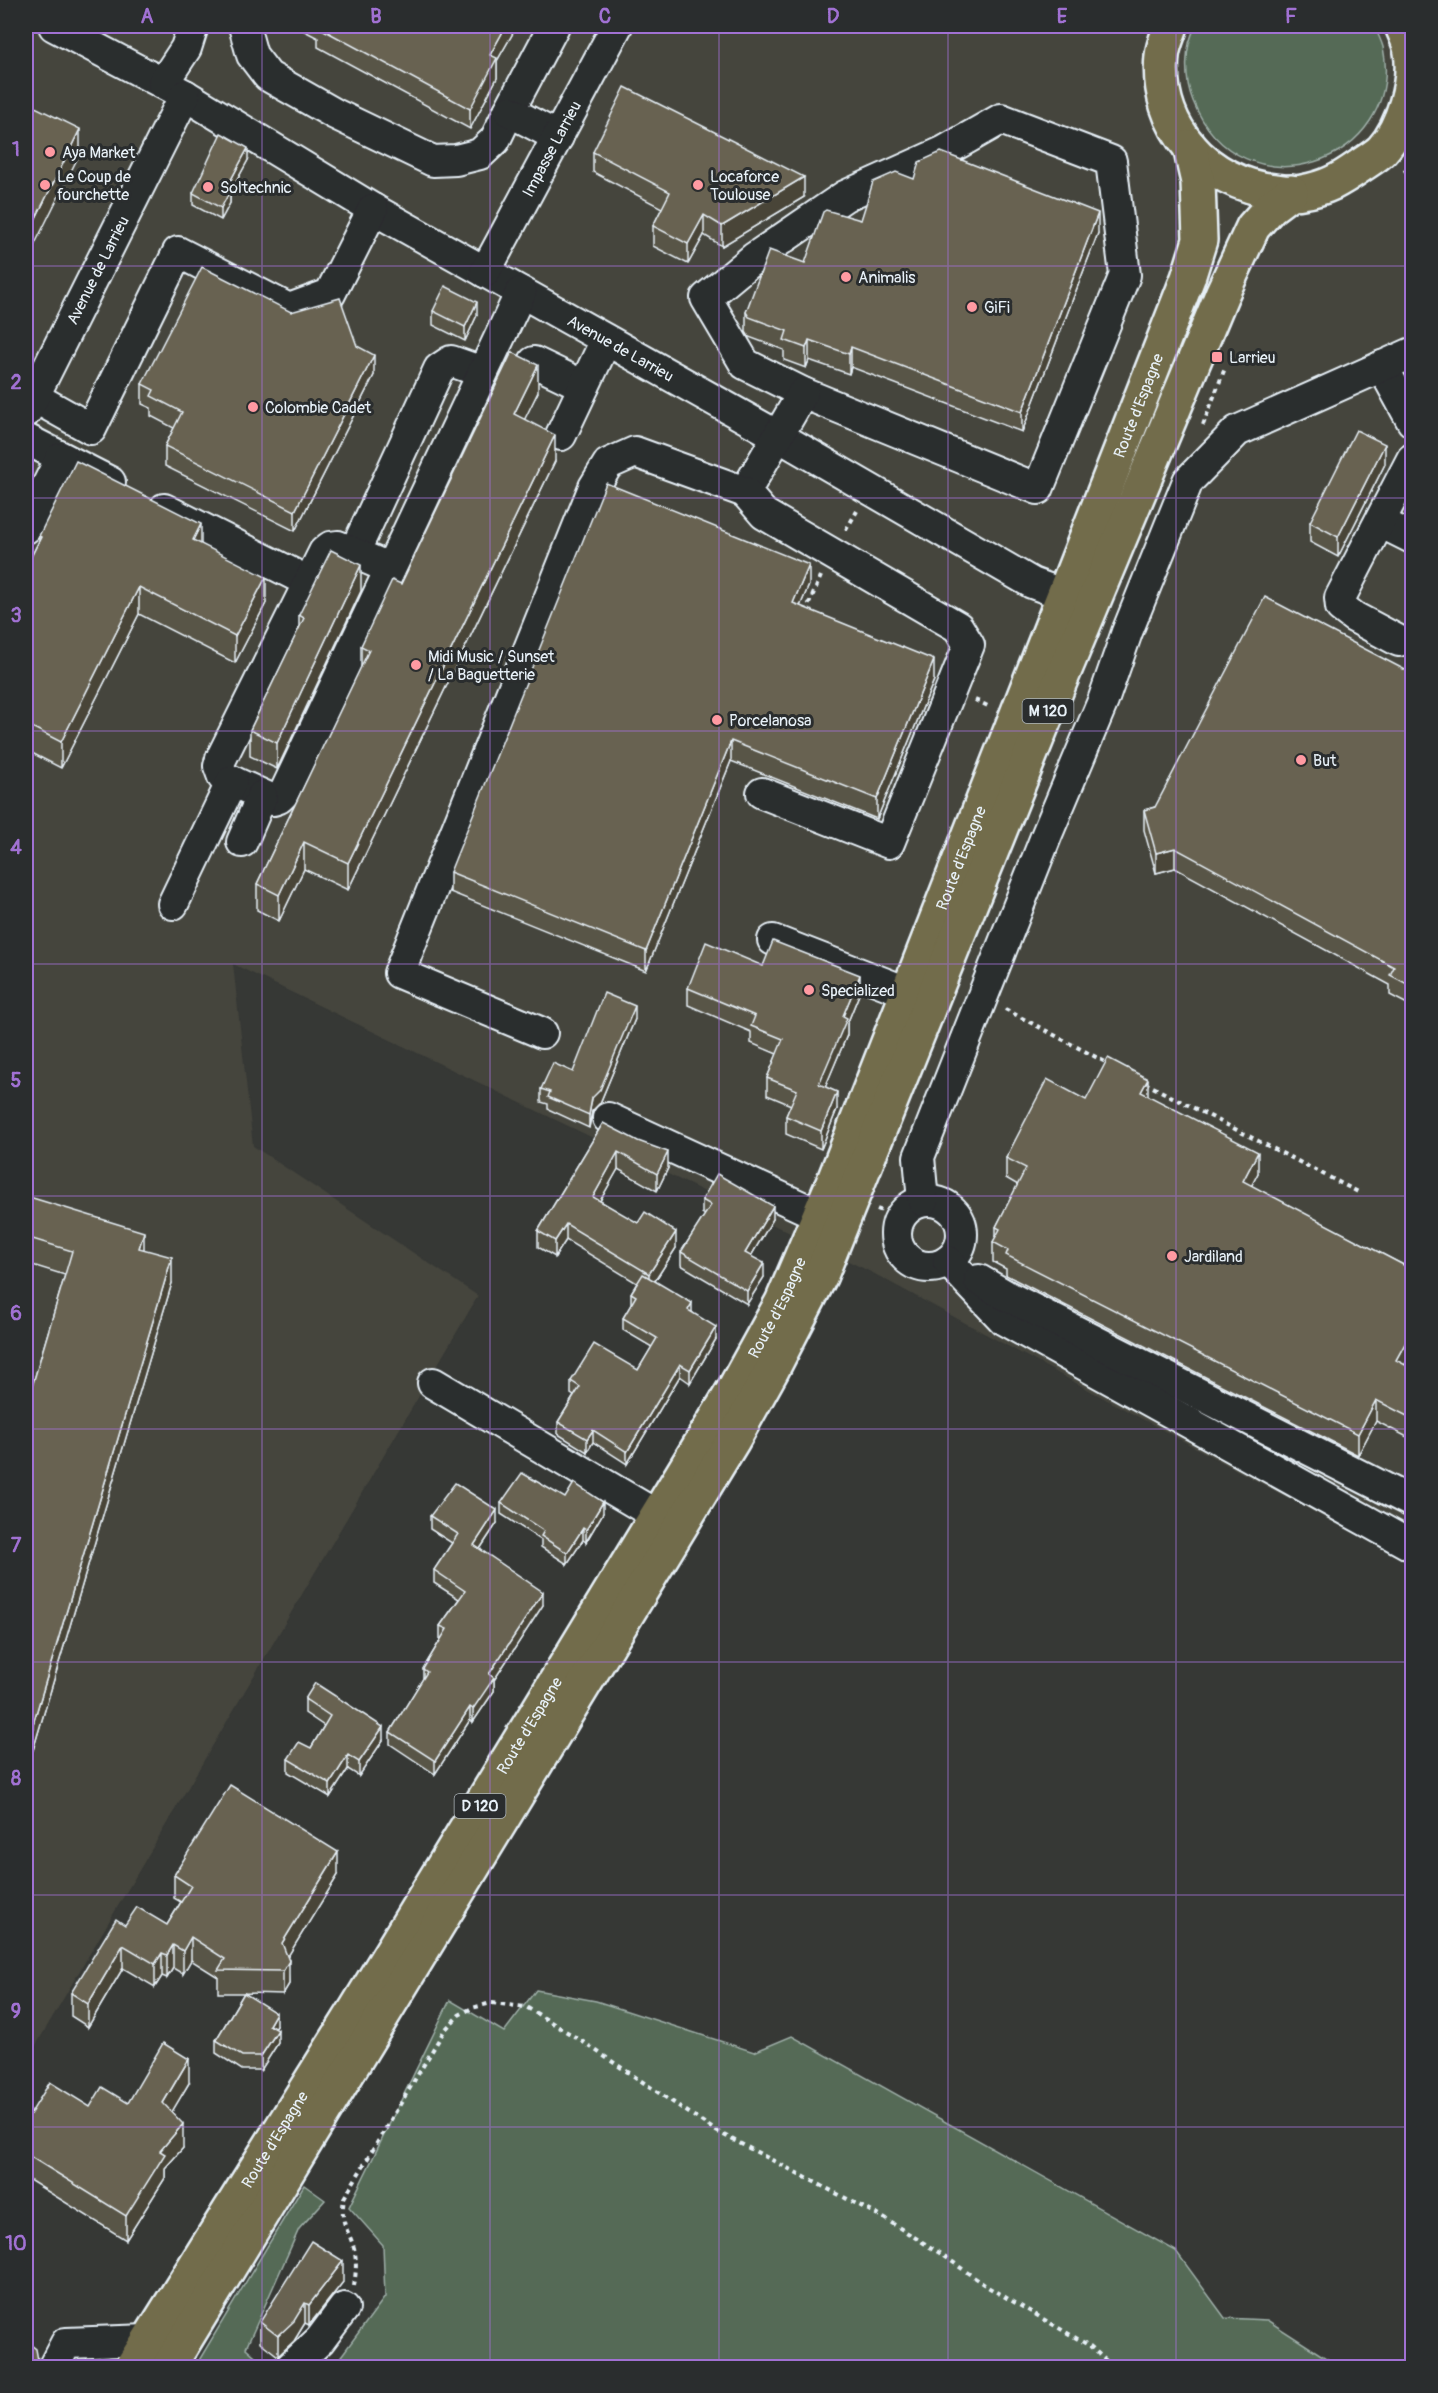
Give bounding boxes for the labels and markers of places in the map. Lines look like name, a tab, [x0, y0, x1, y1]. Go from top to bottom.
place label: Aya Market	[62, 143, 136, 163]
marker: Aya Market	[43, 145, 57, 159]
place label: Le Coup de fourchette	[57, 167, 131, 205]
place label: Locaforce Toulouse	[710, 167, 779, 205]
marker: Le Coup de fourchette	[38, 178, 52, 192]
place label: Soltechnic	[220, 178, 292, 198]
marker: Locaforce Toulouse	[691, 178, 705, 192]
marker: Soltechnic	[201, 180, 215, 194]
place label: Animalis	[858, 268, 915, 288]
marker: Animalis	[839, 270, 853, 284]
place label: GiFi	[984, 298, 1010, 318]
marker: GiFi	[965, 300, 979, 314]
place label: Larrieu	[1229, 348, 1276, 368]
marker: Larrieu	[1210, 350, 1224, 364]
place label: Colombie Cadet	[265, 398, 372, 418]
marker: Colombie Cadet	[246, 400, 260, 414]
place label: Midi Music / Sunset / La Baguetterie	[428, 647, 555, 685]
marker: Midi Music / Sunset / La Baguetterie	[409, 658, 423, 672]
place label: Porcelanosa	[729, 711, 811, 731]
marker: Porcelanosa	[710, 713, 724, 727]
place label: But	[1313, 751, 1337, 771]
marker: But	[1294, 753, 1308, 767]
place label: Specialized	[821, 981, 895, 1001]
marker: Specialized	[802, 983, 816, 997]
place label: Jardiland	[1184, 1247, 1243, 1267]
marker: Jardiland	[1165, 1249, 1179, 1263]

